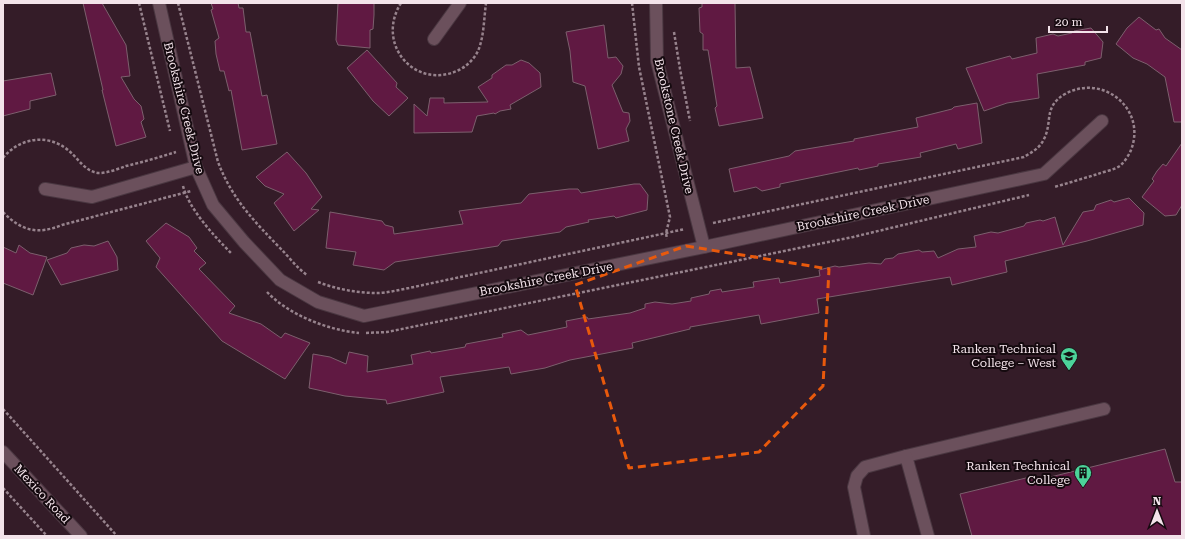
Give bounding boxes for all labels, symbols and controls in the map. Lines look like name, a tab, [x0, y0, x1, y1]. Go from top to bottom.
scale bar	[1049, 8, 1107, 34]
text: 20 m	[1055, 15, 1082, 29]
street label: Brookshire Creek Drive	[161, 41, 207, 176]
street label: Brookstone Creek Drive	[652, 57, 696, 195]
street label: Brookshire Creek Drive	[795, 192, 931, 234]
street label: Brookshire Creek Drive	[478, 259, 614, 299]
place label: Ranken Technical College – West	[952, 342, 1057, 370]
school or university icon: Ranken Technical College – West	[1059, 346, 1079, 371]
place label: Ranken Technical College	[966, 459, 1070, 487]
street label: Mexico Road	[11, 462, 73, 526]
building icon: Ranken Technical College	[1073, 463, 1093, 488]
north arrow	[1137, 491, 1177, 531]
text: N	[1153, 495, 1162, 508]

